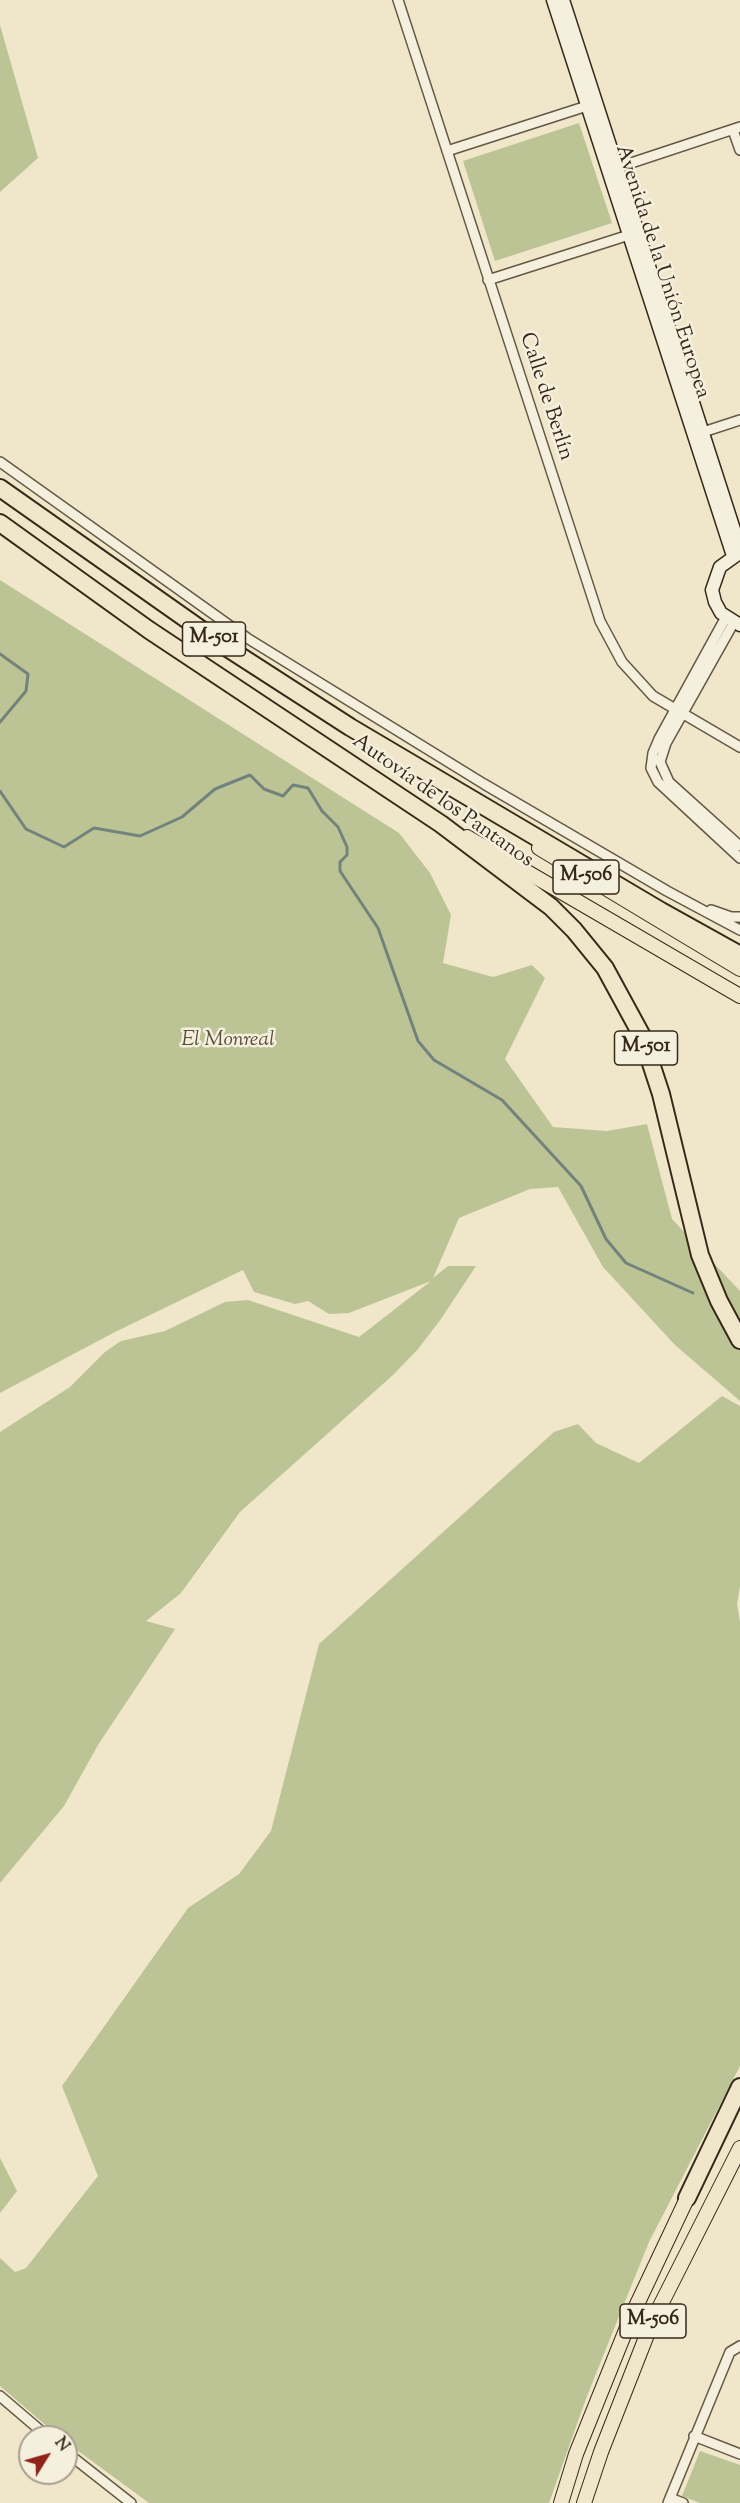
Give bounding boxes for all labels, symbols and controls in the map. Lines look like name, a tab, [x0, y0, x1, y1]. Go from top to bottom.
street label: Avenida de la Unión Europea	[608, 142, 714, 402]
street label: Calle de Berlín	[512, 330, 578, 464]
road number: M-501	[182, 622, 246, 656]
street label: Autovía de los Pantanos	[346, 730, 538, 874]
road number: M-506	[553, 860, 619, 894]
park label: El Monreal	[181, 1028, 275, 1054]
road number: M-501	[614, 1031, 678, 1065]
road number: M-506	[620, 2304, 686, 2338]
north arrow	[18, 2425, 78, 2485]
text: N	[48, 2433, 74, 2457]

